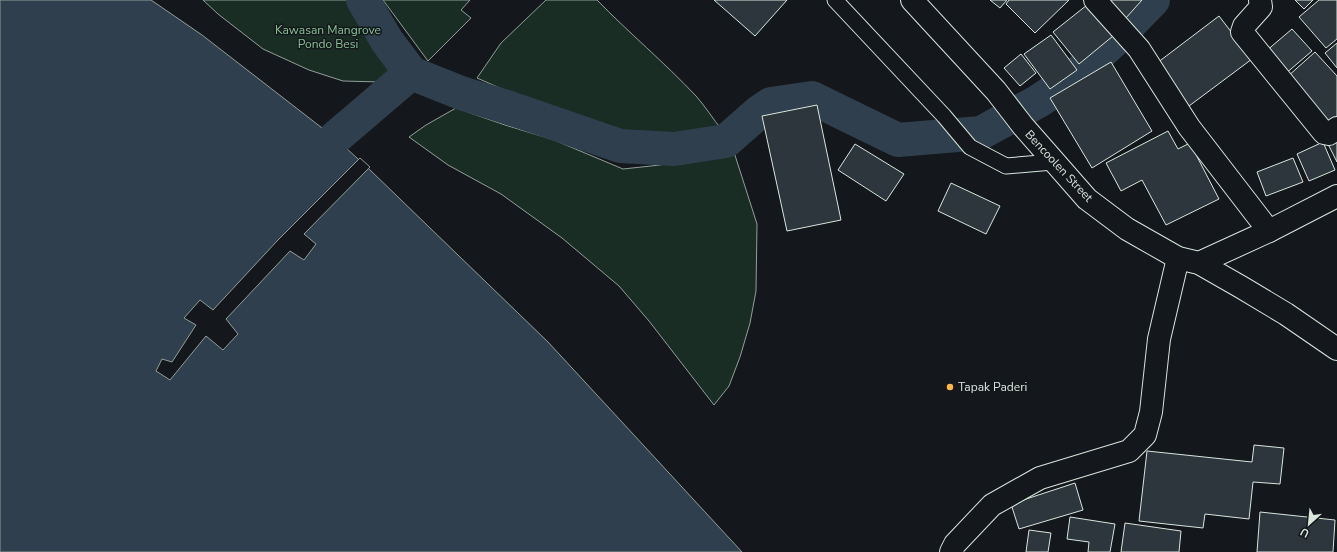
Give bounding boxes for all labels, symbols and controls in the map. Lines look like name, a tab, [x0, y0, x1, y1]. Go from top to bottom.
park label: Kawasan Mangrove Pondo Besi	[275, 22, 381, 52]
street label: Bencoolen Street	[1022, 127, 1097, 206]
place label: Tapak Paderi	[958, 379, 1027, 395]
marker: Tapak Paderi	[945, 382, 955, 392]
north arrow	[1289, 504, 1329, 544]
text: U	[1298, 524, 1312, 541]

